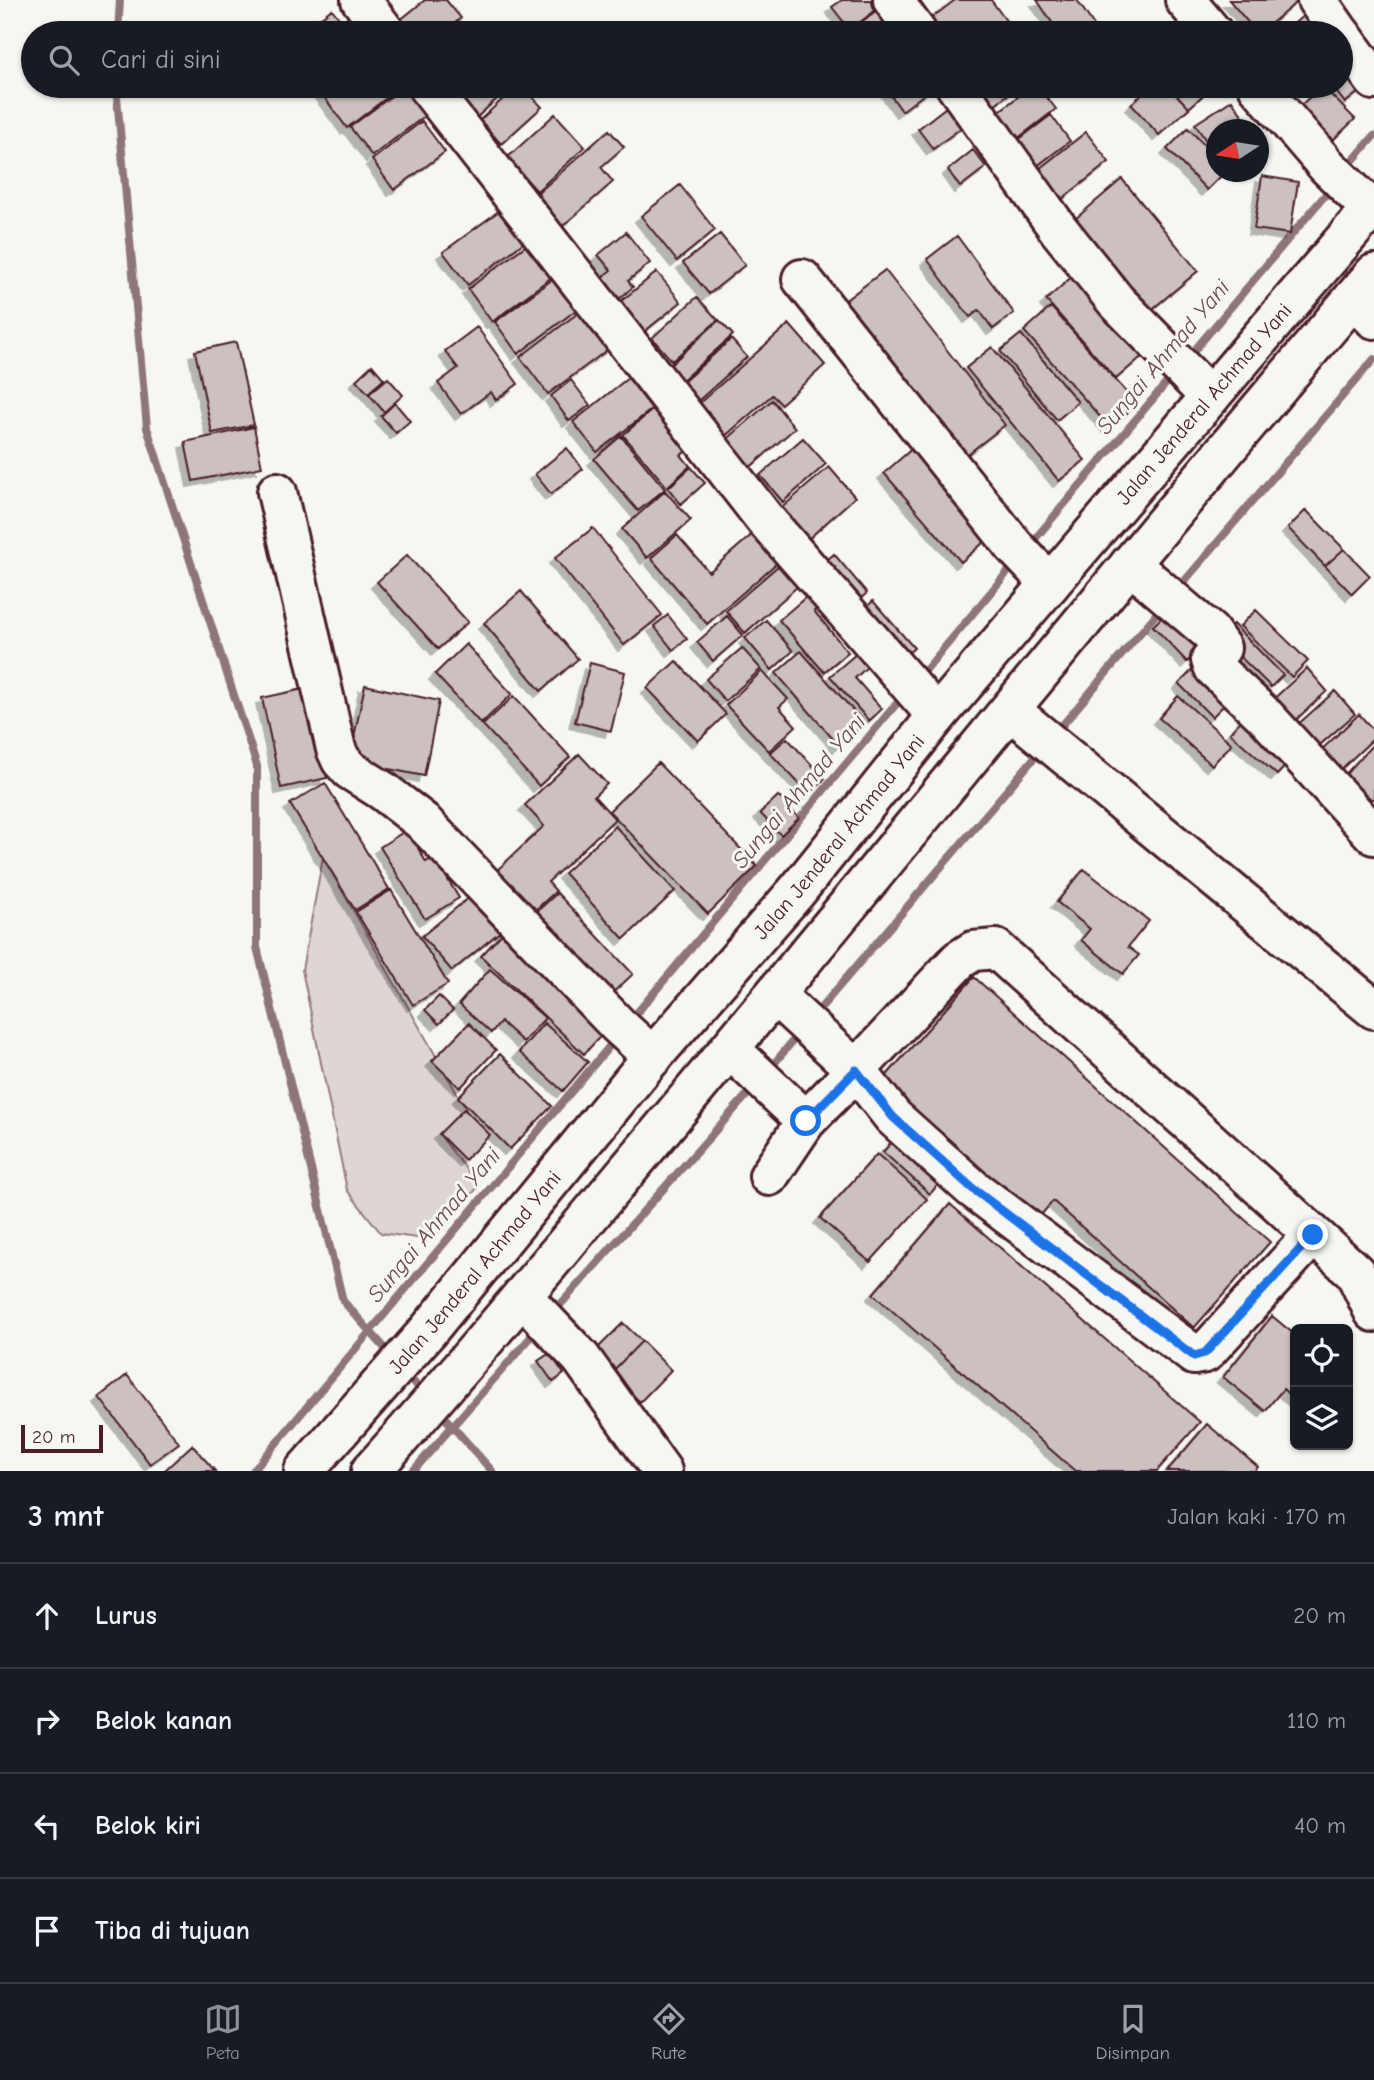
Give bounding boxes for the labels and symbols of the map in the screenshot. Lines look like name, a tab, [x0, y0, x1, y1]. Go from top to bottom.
north arrow	[1206, 119, 1269, 182]
water label: Sungai Ahmad Yani	[1091, 274, 1236, 440]
street label: Jalan Jenderal Achmad Yani	[1111, 299, 1296, 509]
water label: Sungai Ahmad Yani	[727, 708, 872, 874]
street label: Jalan Jenderal Achmad Yani	[749, 730, 929, 944]
route start	[790, 1105, 821, 1136]
water label: Sungai Ahmad Yani	[362, 1142, 507, 1308]
street label: Jalan Jenderal Achmad Yani	[384, 1166, 566, 1379]
route end	[1297, 1219, 1328, 1250]
scale bar	[21, 1422, 103, 1454]

